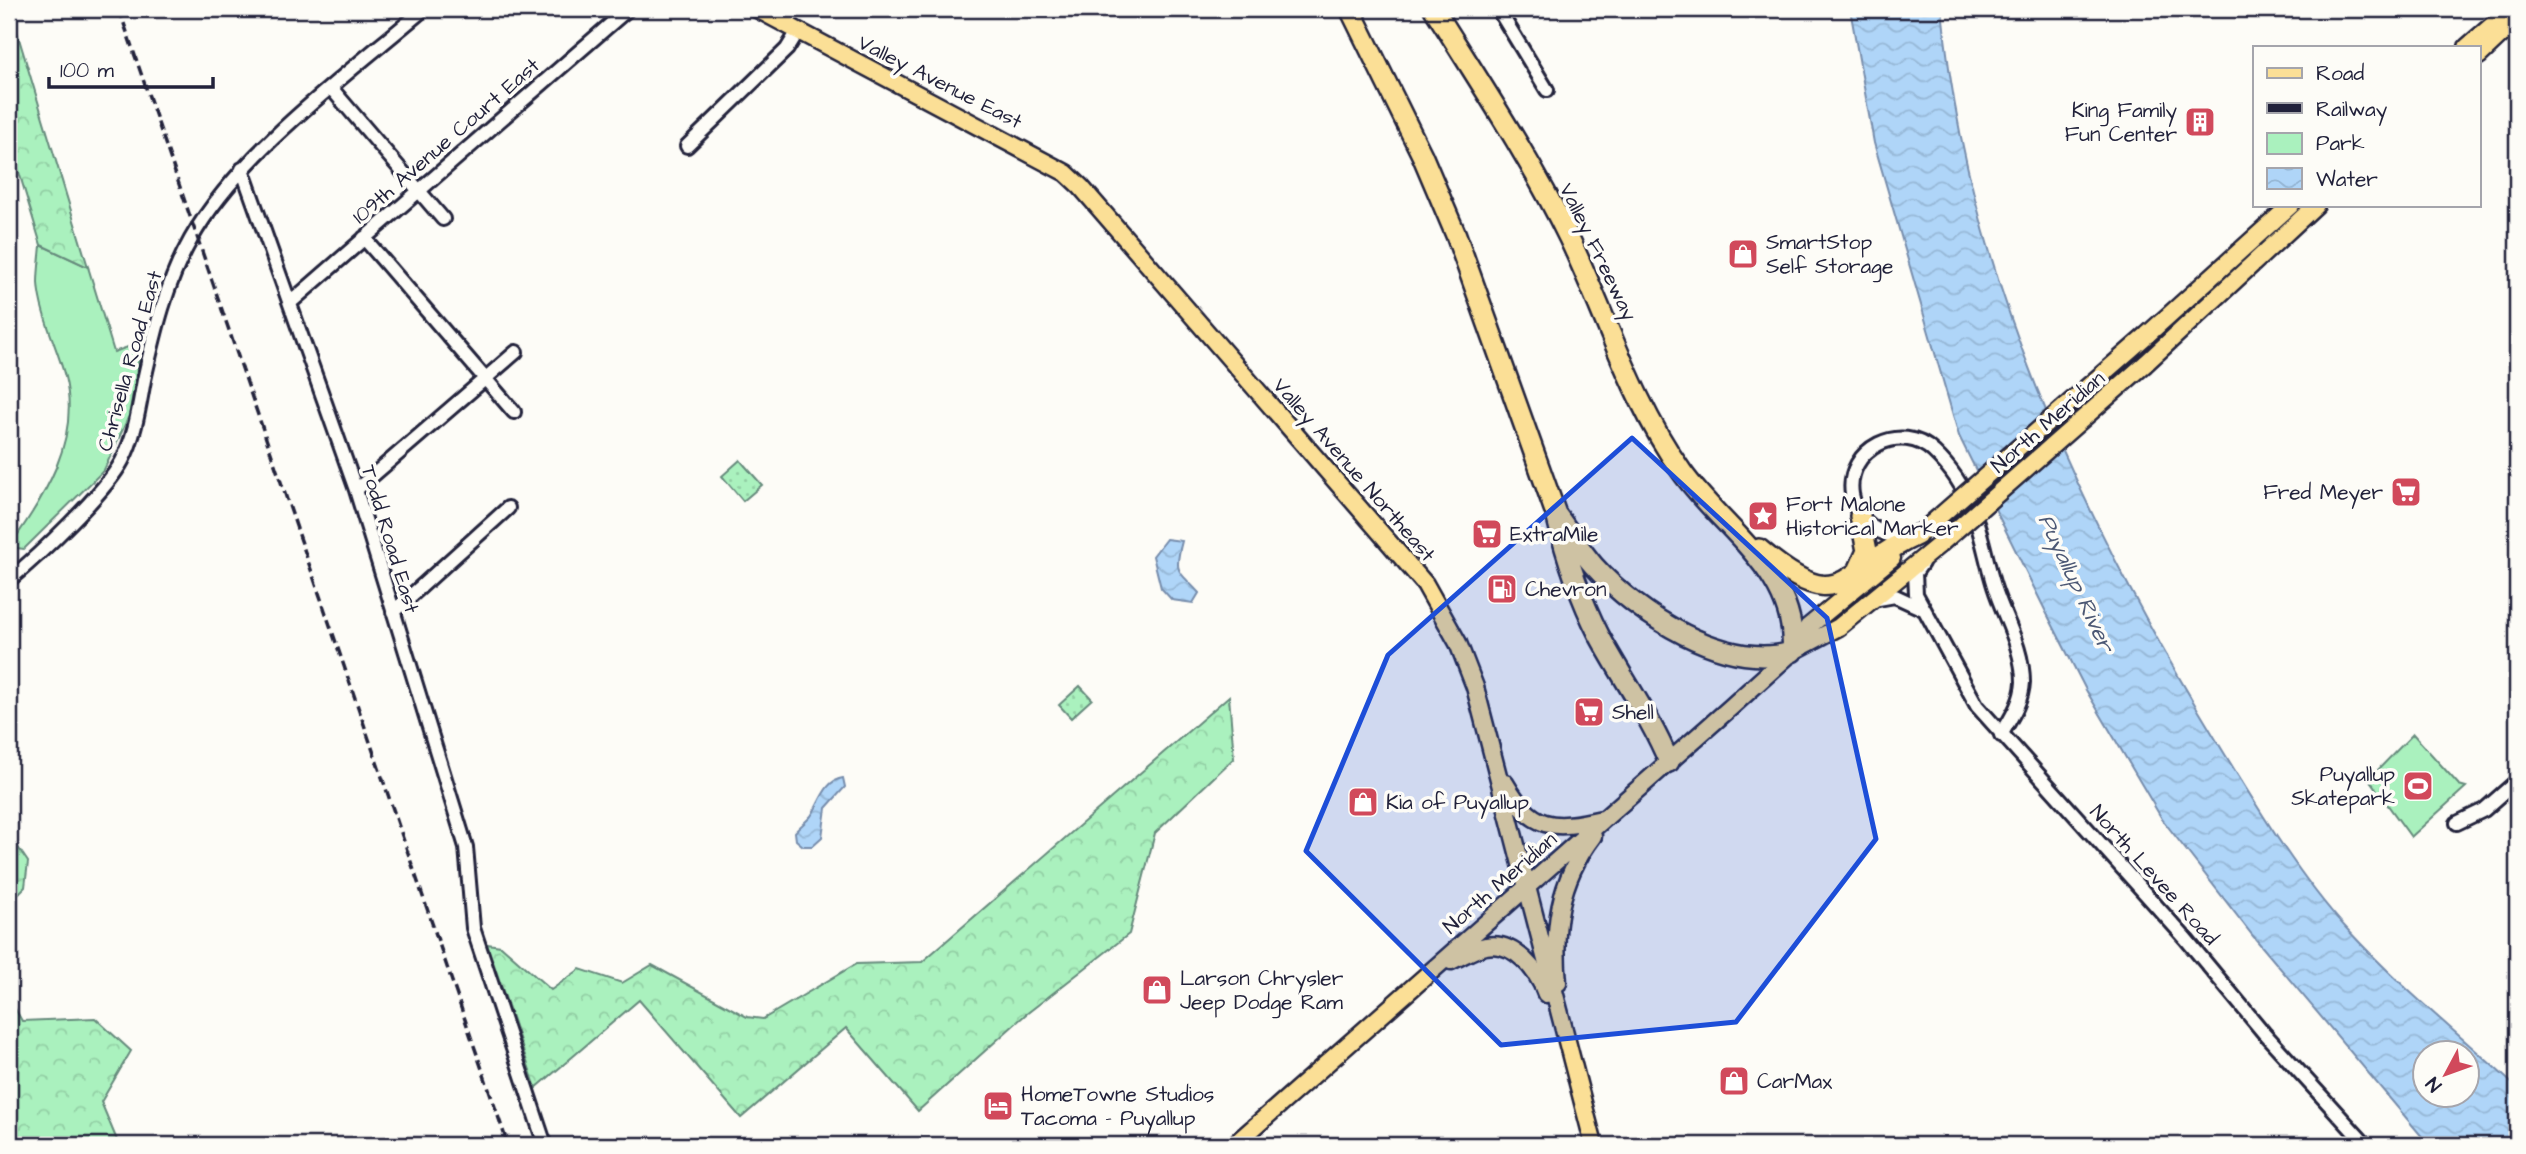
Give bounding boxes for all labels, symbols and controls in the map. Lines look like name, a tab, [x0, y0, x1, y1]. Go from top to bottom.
street label: Valley Avenue East	[852, 28, 1027, 138]
scale bar	[49, 46, 214, 90]
legend	[2253, 46, 2480, 206]
street label: 109th Avenue Court East	[346, 51, 546, 231]
text: 100 m	[60, 56, 115, 85]
text: Road	[2316, 59, 2364, 88]
text: Railway	[2316, 95, 2388, 126]
place label: King Family Fun Center	[2065, 96, 2177, 149]
building icon: King Family Fun Center	[2183, 105, 2217, 139]
text: Park	[2316, 129, 2365, 158]
text: Water	[2316, 165, 2378, 194]
street label: Valley Freeway	[1550, 178, 1644, 327]
place label: SmartStop Self Storage	[1766, 228, 1893, 283]
shop icon: SmartStop Self Storage	[1726, 237, 1760, 271]
street label: Chrisella Road East	[90, 267, 170, 455]
street label: North Meridian	[1985, 364, 2111, 480]
street label: Valley Avenue Northeast	[1264, 372, 1442, 570]
street label: Todd Road East	[354, 461, 426, 617]
supermarket icon: Fred Meyer	[2389, 475, 2423, 509]
place label: Fred Meyer	[2263, 478, 2383, 509]
place label: Fort Malone Historical Marker	[1786, 490, 1959, 543]
place icon: Fort Malone Historical Marker	[1746, 499, 1780, 533]
water label: Puyallup River	[2029, 509, 2123, 660]
supermarket icon: ExtraMile	[1470, 517, 1504, 551]
place label: ExtraMile	[1510, 520, 1598, 549]
fuel station icon: Chevron	[1485, 572, 1519, 606]
place label: Chevron	[1525, 575, 1606, 604]
supermarket icon: Shell	[1572, 695, 1606, 729]
place label: Shell	[1612, 698, 1654, 727]
place label: Puyallup Skatepark	[2291, 760, 2395, 814]
sports icon: Puyallup Skatepark	[2401, 769, 2435, 803]
shop icon: Kia of Puyallup	[1346, 785, 1380, 819]
place label: Kia of Puyallup	[1386, 788, 1529, 819]
street label: North Levee Road	[2083, 798, 2225, 952]
street label: North Meridian	[1437, 825, 1563, 941]
place label: Larson Chrysler Jeep Dodge Ram	[1180, 964, 1344, 1019]
shop icon: Larson Chrysler Jeep Dodge Ram	[1140, 973, 1174, 1007]
north arrow	[2410, 1038, 2480, 1108]
shop icon: CarMax	[1717, 1064, 1751, 1098]
place label: CarMax	[1757, 1067, 1832, 1096]
text: N	[2420, 1071, 2448, 1098]
place label: HomeTowne Studios Tacoma - Puyallup	[1021, 1080, 1214, 1135]
hotel icon: HomeTowne Studios Tacoma - Puyallup	[981, 1089, 1015, 1123]

